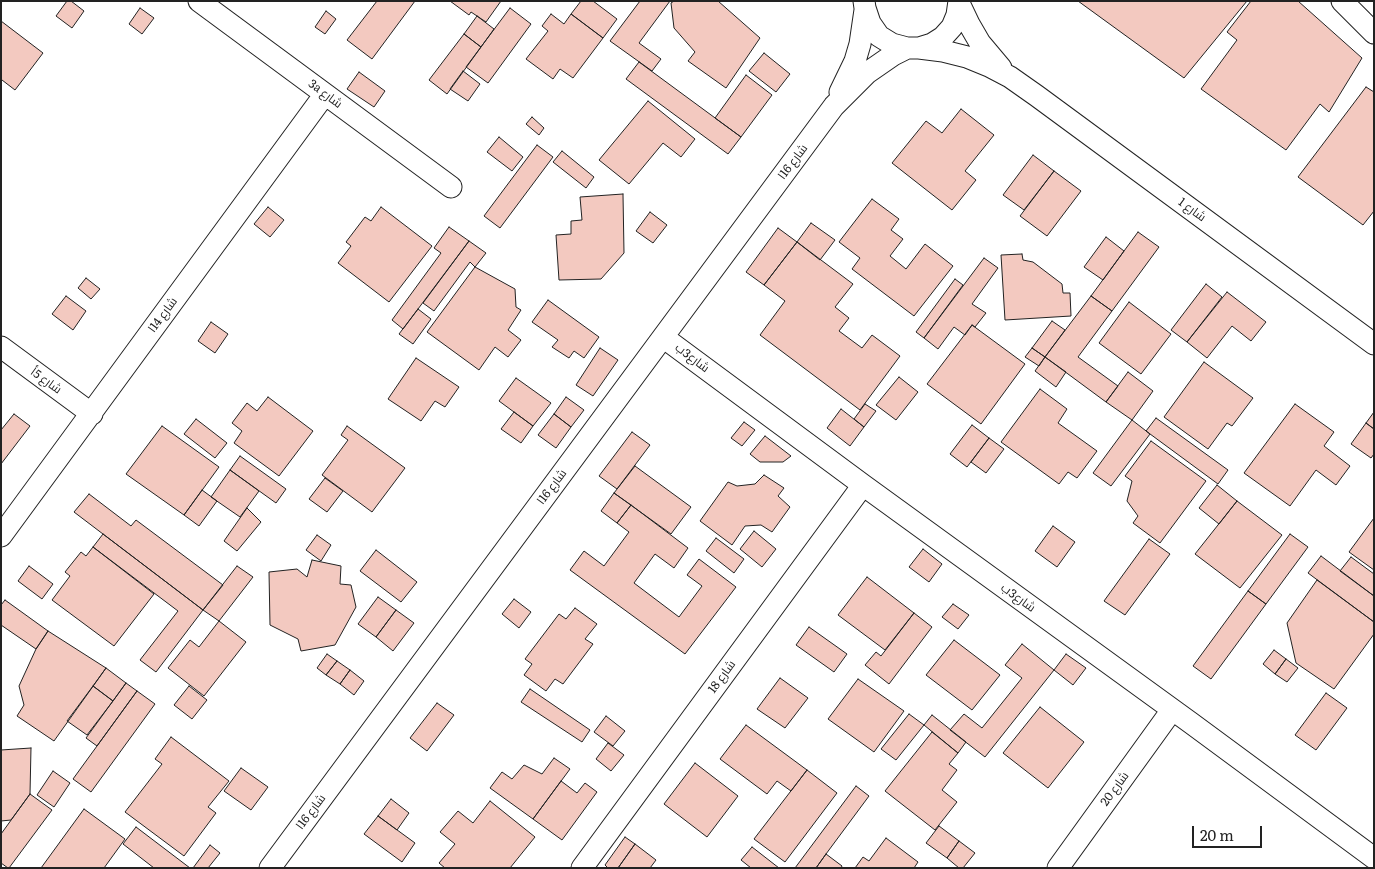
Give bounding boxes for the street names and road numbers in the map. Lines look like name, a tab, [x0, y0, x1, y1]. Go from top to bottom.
street label: 3a شارع	[305, 77, 345, 111]
street label: شارع 16ا	[775, 142, 811, 182]
street label: شارع 1	[1175, 195, 1209, 225]
street label: شارع 14ا	[145, 295, 181, 335]
street label: شارع3ب	[672, 340, 712, 376]
street label: شارع 5أ	[28, 365, 64, 397]
street label: شارع 16ا	[534, 467, 570, 507]
street label: شارع3ب	[998, 581, 1038, 615]
street label: شارع 18	[705, 658, 739, 696]
street label: شارع 20	[1098, 769, 1132, 809]
street label: شارع 16ا	[293, 792, 329, 832]

